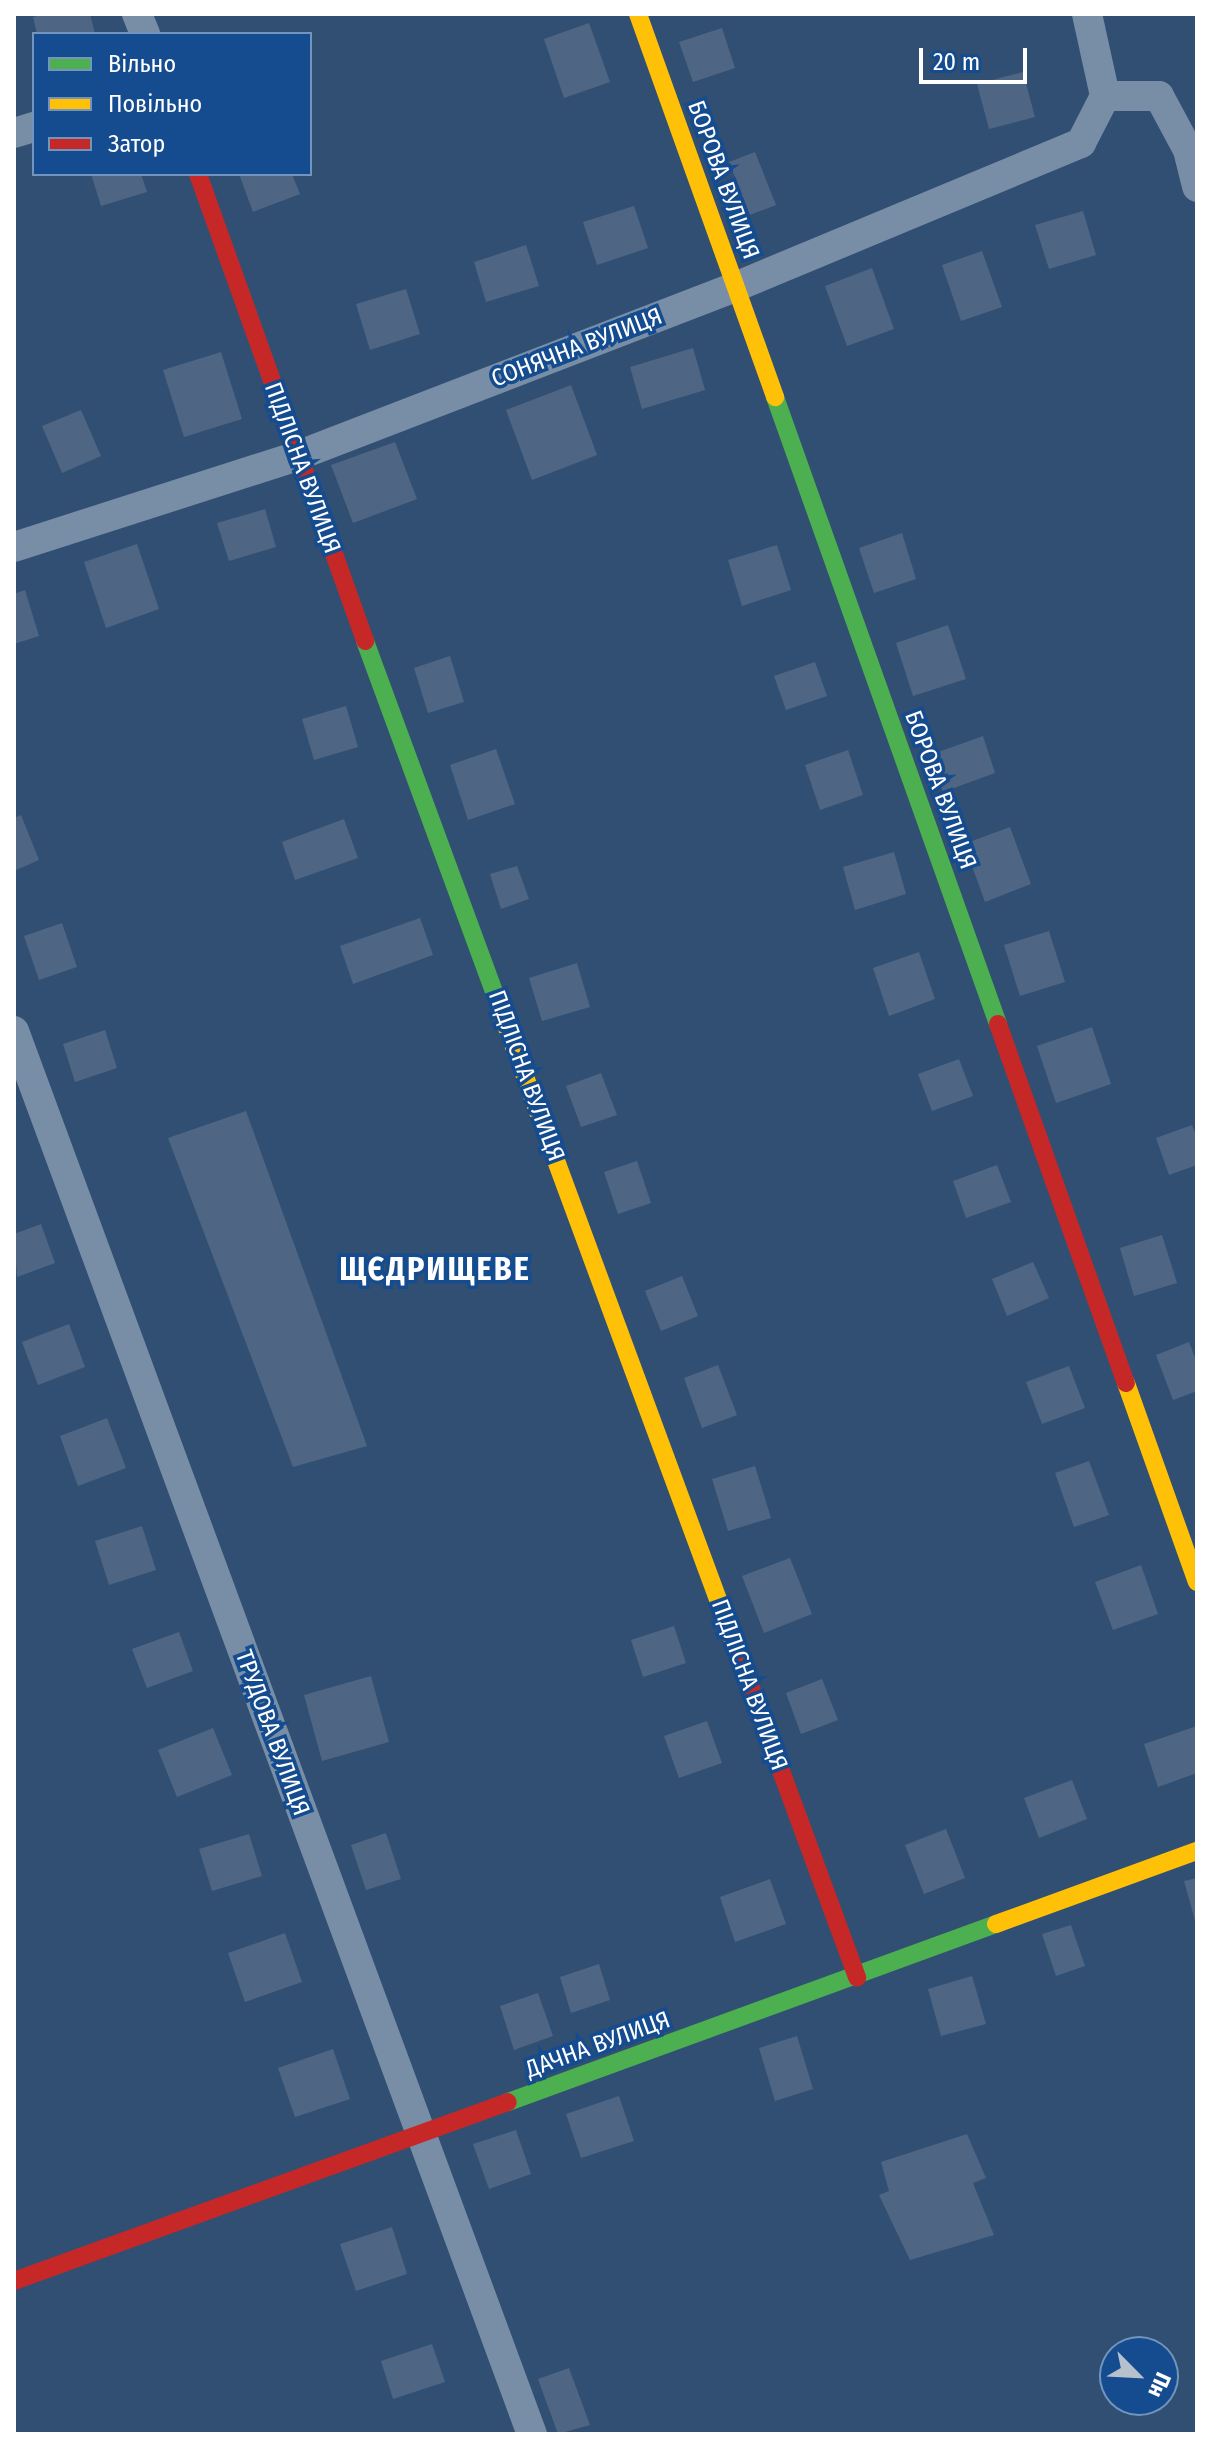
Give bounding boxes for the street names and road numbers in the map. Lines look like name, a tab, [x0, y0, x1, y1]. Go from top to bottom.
street label: БОРОВА ВУЛИЦЯ	[681, 97, 765, 263]
street label: СОНЯЧНА ВУЛИЦЯ	[488, 302, 666, 394]
street label: ПІДЛІСНА ВУЛИЦЯ	[258, 379, 346, 557]
street label: БОРОВА ВУЛИЦЯ	[898, 707, 982, 873]
street label: ПІДЛІСНА ВУЛИЦЯ	[482, 987, 570, 1165]
street label: ПІДЛІСНА ВУЛИЦЯ	[705, 1596, 793, 1774]
street label: ТРУДОВА ВУЛИЦЯ	[229, 1646, 315, 1820]
street label: ДАЧНА ВУЛИЦЯ	[522, 2006, 674, 2084]

